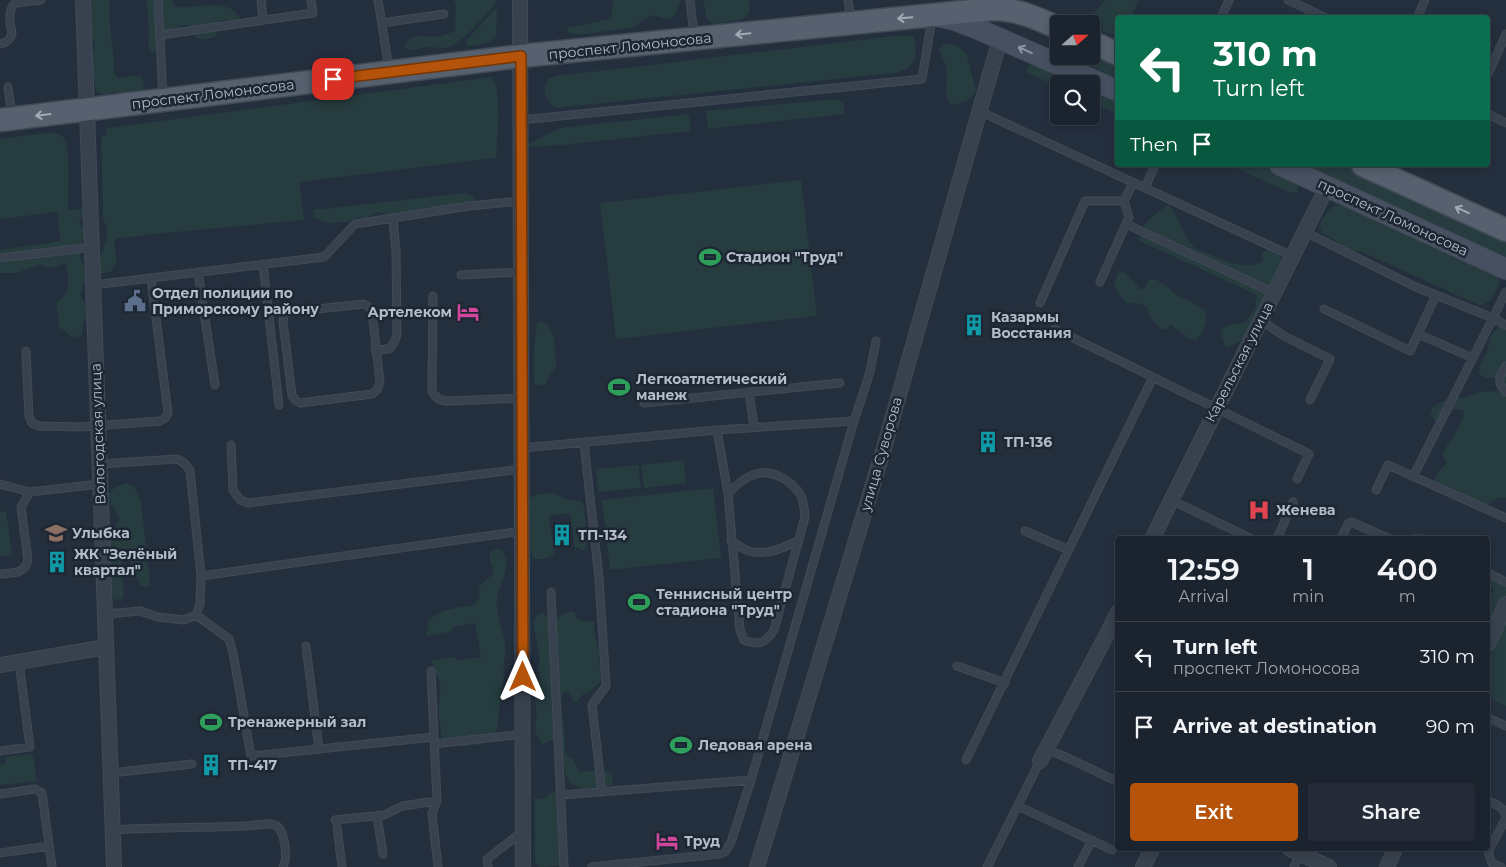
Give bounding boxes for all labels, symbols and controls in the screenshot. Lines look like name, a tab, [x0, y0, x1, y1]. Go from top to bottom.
one-way arrow	[897, 13, 913, 23]
north arrow	[1050, 15, 1100, 65]
map controls	[1050, 15, 1100, 125]
street label: проспект Ломоносова	[548, 28, 712, 64]
one-way arrow	[735, 29, 751, 39]
text: 310 m	[1213, 32, 1318, 75]
icon: left	[1130, 35, 1195, 100]
one-way arrow	[1018, 45, 1033, 55]
pin	[312, 58, 354, 100]
icon: arrive	[319, 65, 347, 93]
street label: проспект Ломоносова	[131, 75, 295, 113]
button: search	[1050, 75, 1100, 125]
text: Turn left	[1213, 75, 1305, 102]
one-way arrow	[36, 110, 52, 120]
icon: arrive	[1188, 130, 1216, 158]
text: Then	[1130, 133, 1178, 156]
street label: проспект Ломоносова	[1315, 174, 1471, 260]
one-way arrow	[1455, 204, 1470, 214]
sports icon: Стадион "Труд"	[697, 244, 723, 270]
place label: Стадион "Труд"	[726, 248, 843, 266]
place label: Отдел полиции по Приморскому району	[152, 284, 319, 318]
public building icon: Отдел полиции по Приморскому району	[122, 288, 148, 314]
hotel icon: Артелеком	[455, 299, 481, 325]
street label: Карельская улица	[1201, 299, 1277, 425]
place label: Артелеком	[368, 303, 452, 321]
place label: Казармы Восстания	[991, 308, 1071, 342]
building icon: Казармы Восстания	[961, 312, 987, 338]
street label: Вологодская улица	[87, 363, 109, 505]
place label: Легкоатлетический манеж	[636, 370, 787, 404]
sports icon: Легкоатлетический манеж	[606, 374, 632, 400]
street label: улица Суворова	[856, 395, 906, 514]
building icon: ТП-136	[975, 429, 1001, 455]
place label: ТП-136	[1004, 433, 1052, 451]
hospital icon: Женева	[1246, 497, 1272, 523]
place label: Женева	[1276, 501, 1336, 519]
school or university icon: Улыбка	[43, 520, 69, 546]
building icon: ТП-134	[549, 522, 575, 548]
place label: Улыбка	[72, 524, 130, 542]
place label: ТП-134	[578, 526, 627, 544]
place label: ЖК "Зелёный квартал"	[74, 545, 177, 579]
building icon: ЖК "Зелёный квартал"	[44, 549, 70, 575]
text: 12:59	[1167, 551, 1240, 588]
text: 1	[1303, 551, 1314, 588]
text: 400	[1377, 551, 1438, 588]
place label: Теннисный центр стадиона "Труд"	[656, 585, 793, 619]
text: Arrival	[1178, 587, 1229, 606]
text: min	[1292, 587, 1324, 606]
text: m	[1399, 587, 1416, 606]
sports icon: Теннисный центр стадиона "Труд"	[626, 589, 652, 615]
text: Turn left	[1173, 636, 1258, 659]
icon: left	[1130, 643, 1158, 671]
text: 310 m	[1420, 645, 1475, 668]
position arrow	[496, 650, 548, 702]
text: проспект Ломоносова	[1173, 659, 1360, 678]
sports icon: Тренажерный зал	[198, 709, 224, 735]
place label: Тренажерный зал	[228, 713, 366, 731]
icon: arrive	[1130, 713, 1158, 741]
text: Arrive at destination	[1173, 715, 1377, 738]
text: 90 m	[1426, 715, 1475, 738]
sports icon: Ледовая арена	[668, 732, 694, 758]
place label: Ледовая арена	[698, 736, 812, 754]
building icon: ТП-417	[198, 752, 224, 778]
place label: ТП-417	[228, 756, 278, 774]
button: Exit	[1130, 783, 1298, 841]
button: Share	[1308, 783, 1475, 841]
hotel icon: Труд	[654, 828, 680, 854]
place label: Труд	[684, 832, 720, 850]

